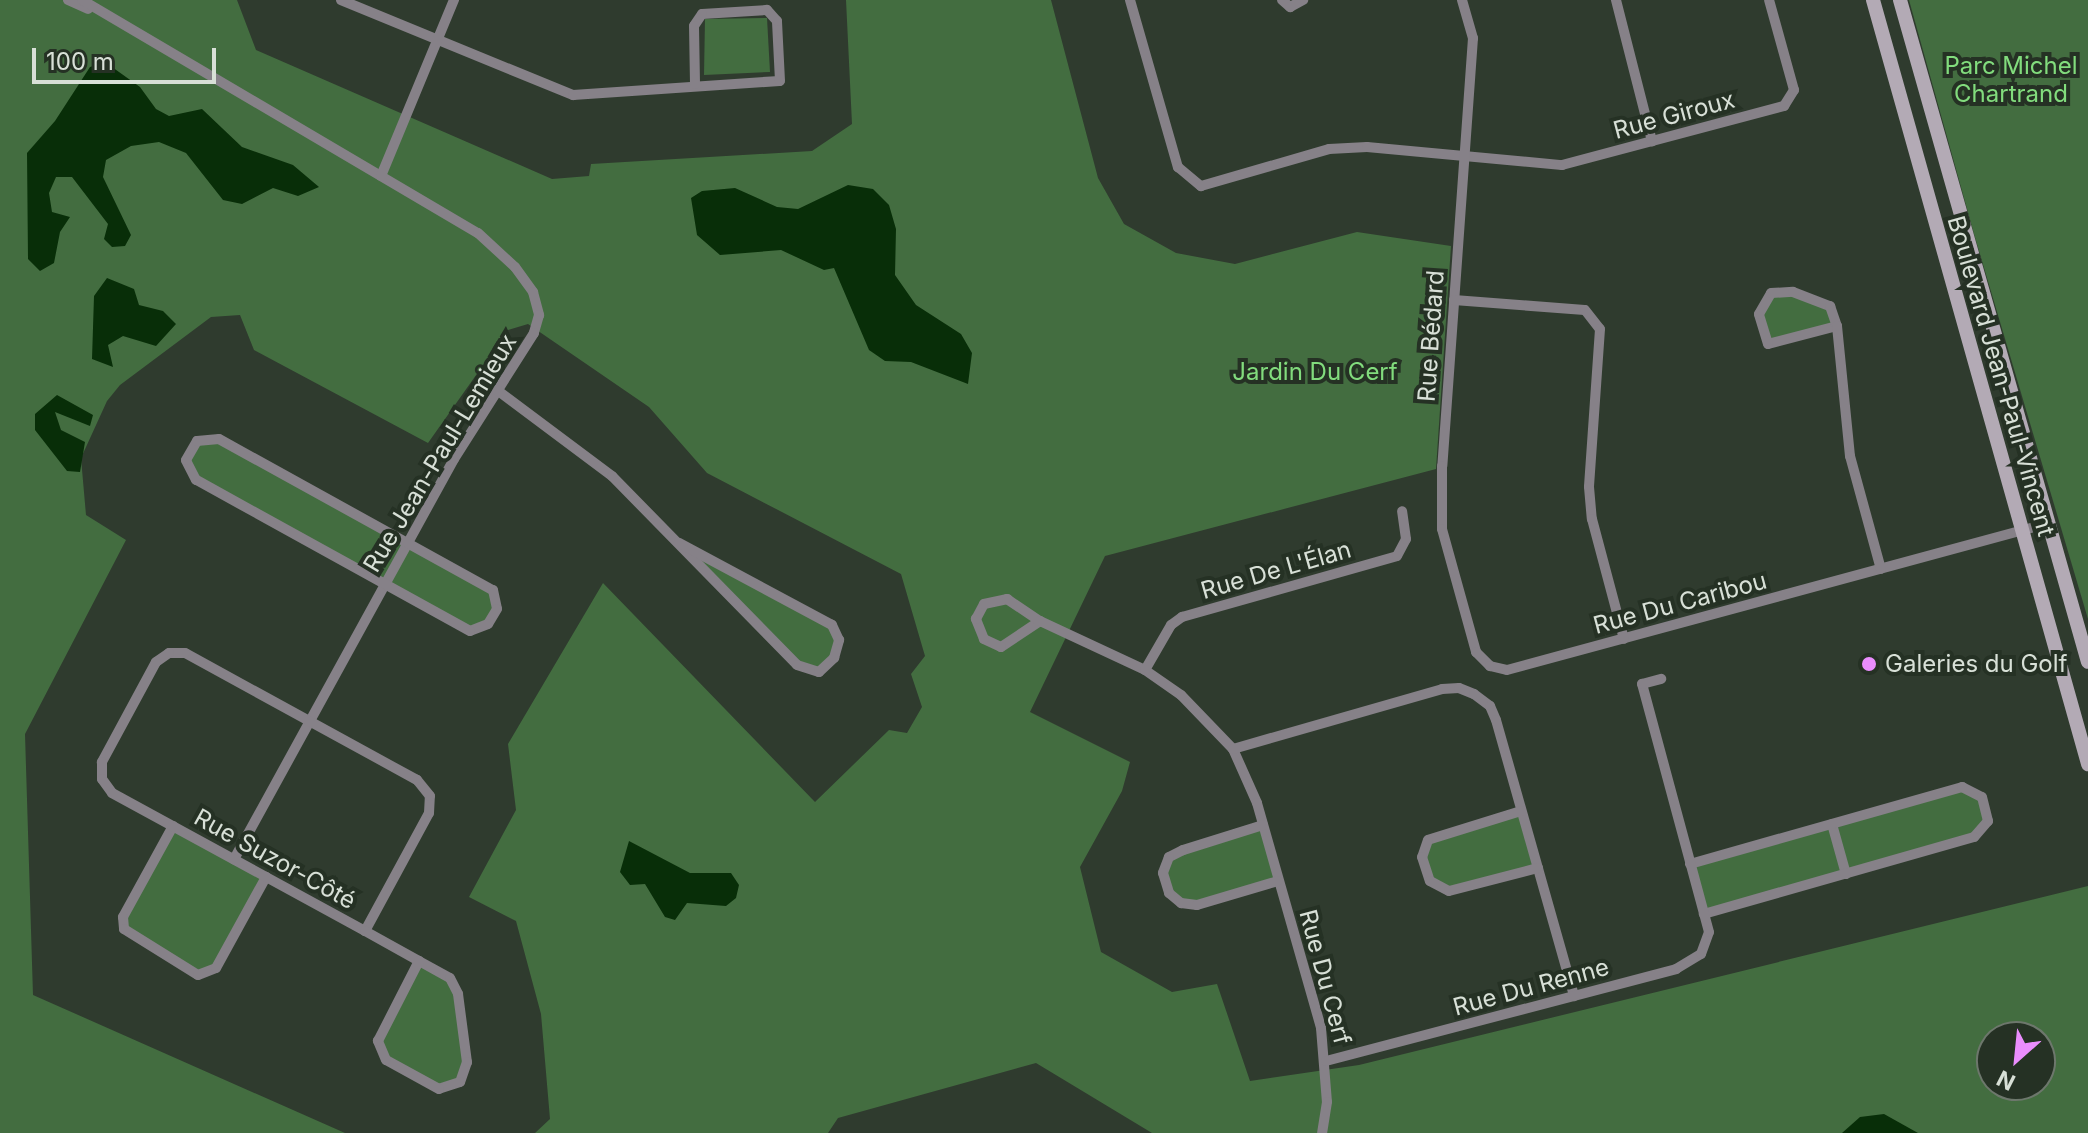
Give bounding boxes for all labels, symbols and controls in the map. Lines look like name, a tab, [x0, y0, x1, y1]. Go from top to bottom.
scale bar	[36, 32, 220, 82]
text: 100 m	[46, 47, 114, 76]
park label: Parc Michel Chartrand	[1944, 52, 2078, 108]
street label: Rue Giroux	[1610, 85, 1738, 145]
street label: Boulevard Jean-Paul-Vincent	[1941, 212, 2061, 540]
street label: Rue Bédard	[1412, 269, 1450, 403]
street label: Rue Jean-Paul-Lemieux	[357, 329, 523, 577]
park label: Jardin Du Cerf	[1232, 358, 1398, 386]
street label: Rue De L'Élan	[1198, 535, 1354, 605]
street label: Rue Du Caribou	[1590, 566, 1770, 640]
place label: Galeries du Golf	[1885, 650, 2067, 678]
marker: Galeries du Golf	[1860, 655, 1878, 673]
street label: Rue Suzor-Côté	[189, 803, 361, 915]
street label: Rue Du Cerf	[1293, 906, 1357, 1048]
street label: Rue Du Renne	[1450, 952, 1612, 1022]
north arrow	[1976, 1021, 2056, 1101]
text: N	[1993, 1065, 2019, 1096]

